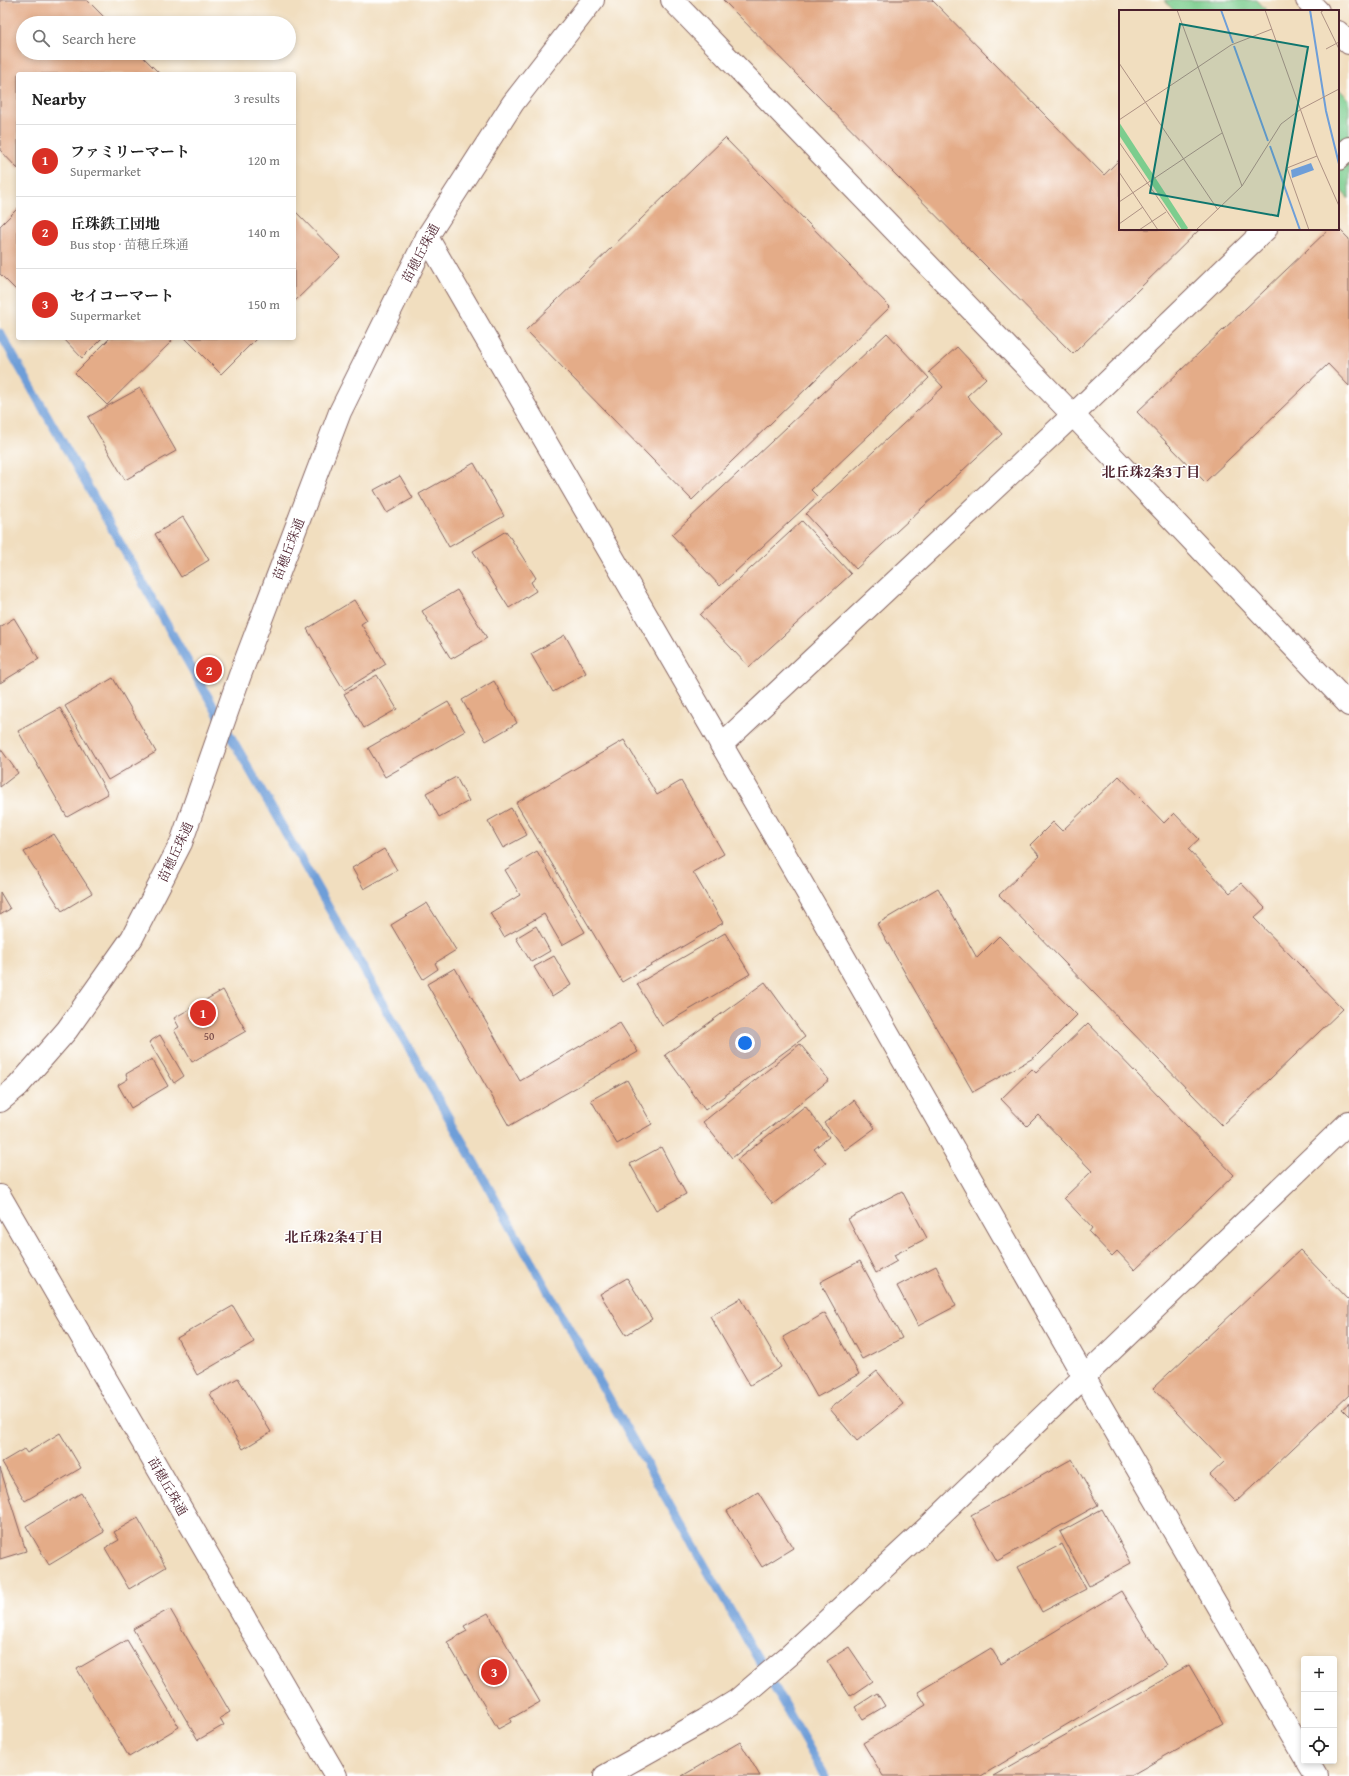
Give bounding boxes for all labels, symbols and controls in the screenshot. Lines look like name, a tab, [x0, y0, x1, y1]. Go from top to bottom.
inset map	[1119, 10, 1339, 230]
search box	[16, 16, 296, 60]
icon: search	[30, 27, 52, 49]
text: Search here	[62, 28, 136, 49]
text: Nearby	[32, 86, 86, 111]
text: 3 results	[234, 89, 280, 108]
text: ファミリーマート	[70, 141, 190, 162]
text: 1	[42, 151, 48, 170]
text: 120 m	[248, 151, 280, 170]
text: Supermarket	[70, 162, 141, 181]
text: 丘珠鉄工団地	[70, 213, 160, 234]
street label: 苗穂丘珠通	[397, 220, 444, 286]
text: 2	[42, 223, 48, 242]
text: 140 m	[248, 223, 280, 242]
text: Bus stop · 苗穂丘珠通	[70, 235, 189, 254]
text: セイコーマート	[70, 285, 174, 306]
text: 3	[42, 295, 48, 314]
text: 150 m	[248, 295, 280, 314]
text: Supermarket	[70, 306, 141, 325]
district label: 北丘珠2条3丁目	[1102, 462, 1200, 482]
street label: 苗穂丘珠通	[268, 515, 309, 583]
pin: 2	[196, 655, 222, 685]
street label: 苗穂丘珠通	[153, 819, 198, 886]
pin: 1	[190, 998, 216, 1028]
house number: 50	[204, 1028, 214, 1044]
your location	[735, 1033, 755, 1053]
district label: 北丘珠2条4丁目	[285, 1227, 383, 1247]
street label: 苗穂丘珠通	[143, 1453, 192, 1519]
map controls	[1301, 1656, 1337, 1764]
button: +	[1301, 1656, 1337, 1692]
pin: 3	[481, 1657, 507, 1687]
button: −	[1301, 1692, 1337, 1728]
button: locate	[1301, 1728, 1337, 1764]

